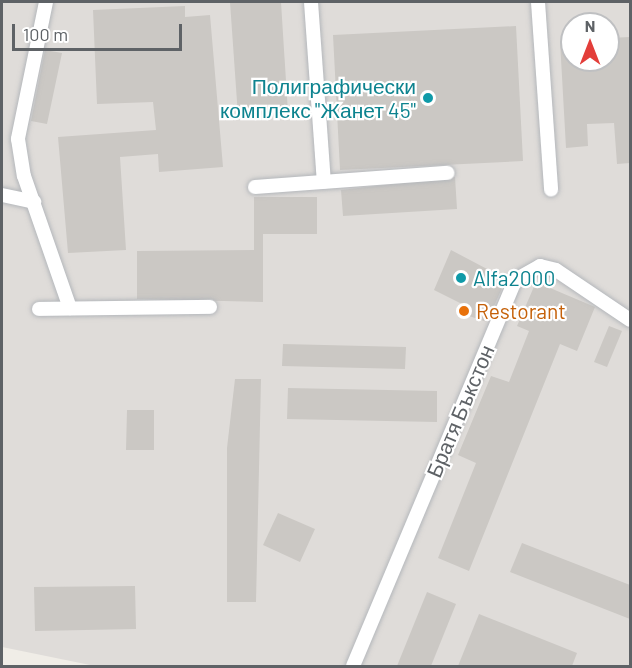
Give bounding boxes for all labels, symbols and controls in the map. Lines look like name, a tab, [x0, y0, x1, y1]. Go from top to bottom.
scale bar	[15, 12, 184, 50]
north arrow	[560, 12, 620, 72]
text: N	[585, 16, 595, 35]
text: 100 m	[23, 23, 68, 45]
place label: Полиграфически комплекс "Жанет 45"	[220, 73, 416, 123]
marker: Полиграфически комплекс "Жанет 45"	[421, 91, 435, 105]
place label: Alfa2000	[473, 265, 555, 291]
marker: Alfa2000	[454, 271, 468, 285]
place label: Restorant	[476, 298, 566, 324]
marker: Restorant	[457, 304, 471, 318]
street label: Братя Бъкстон	[421, 341, 499, 481]

